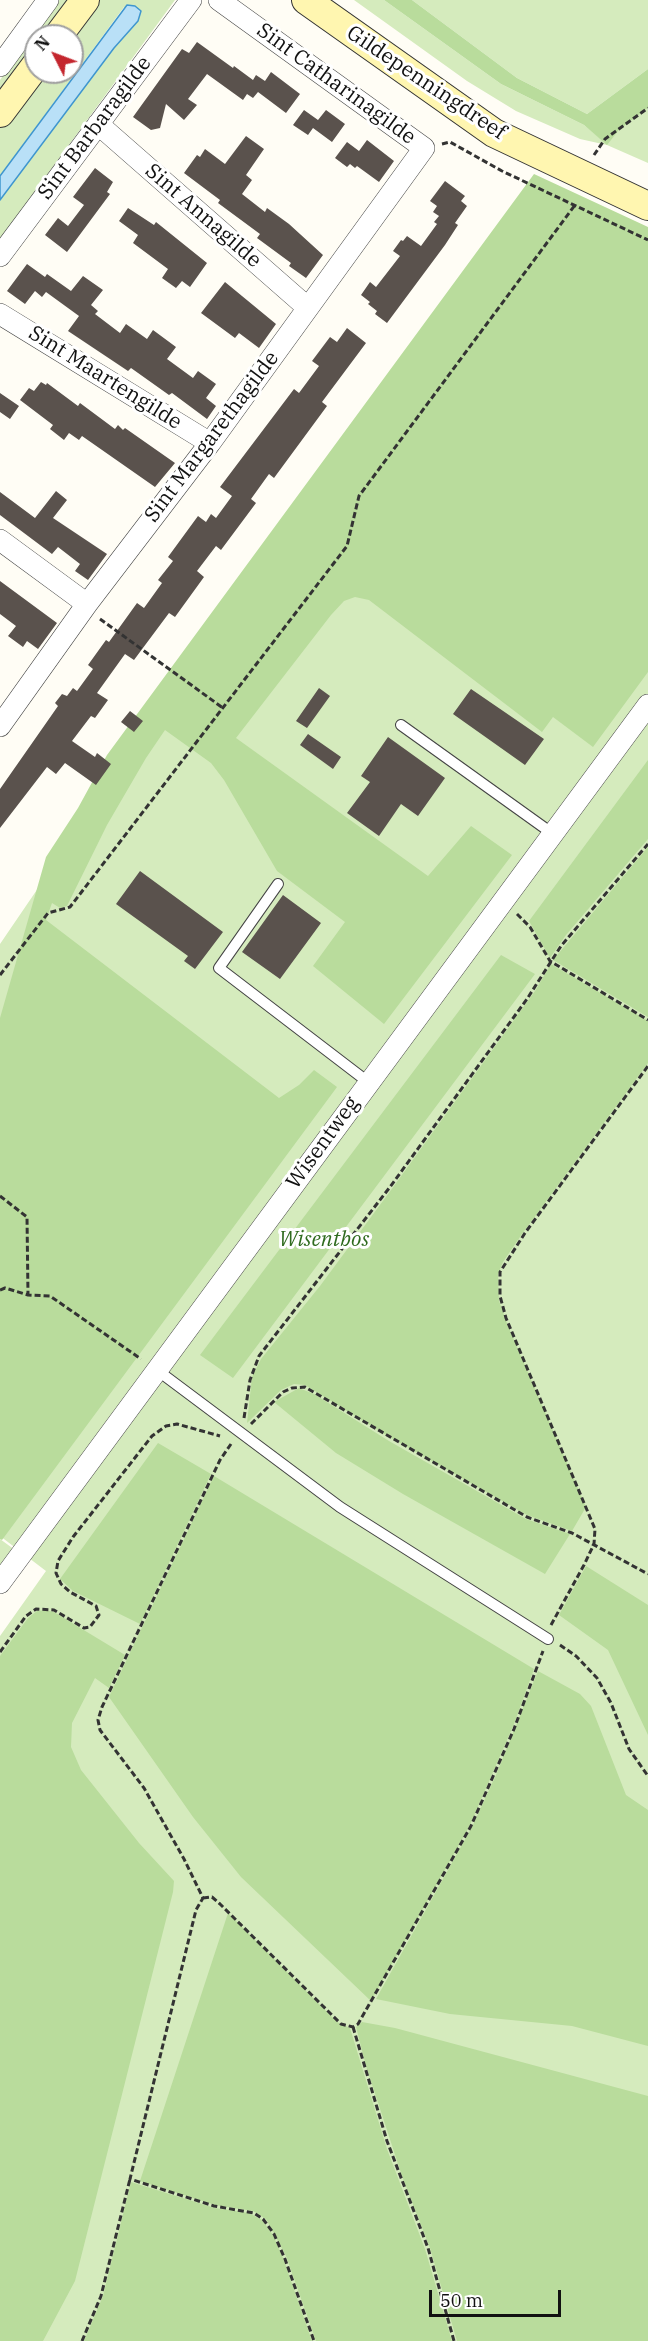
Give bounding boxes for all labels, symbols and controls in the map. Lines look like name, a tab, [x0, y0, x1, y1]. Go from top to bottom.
street label: Sint Catharinagilde	[252, 18, 420, 150]
street label: Gildepenningdreef	[342, 20, 510, 146]
north arrow	[24, 24, 84, 84]
text: N	[30, 32, 54, 55]
street label: Sint Barbaragilde	[33, 51, 157, 205]
street label: Sint Annagilde	[140, 159, 266, 273]
street label: Sint Maartengilde	[24, 321, 186, 435]
street label: Sint Margarethagilde	[140, 347, 284, 527]
street label: Wisentweg	[281, 1092, 365, 1194]
park label: Wisentbos	[279, 1227, 369, 1253]
scale bar	[432, 2278, 564, 2316]
text: 50 m	[440, 2289, 483, 2312]

